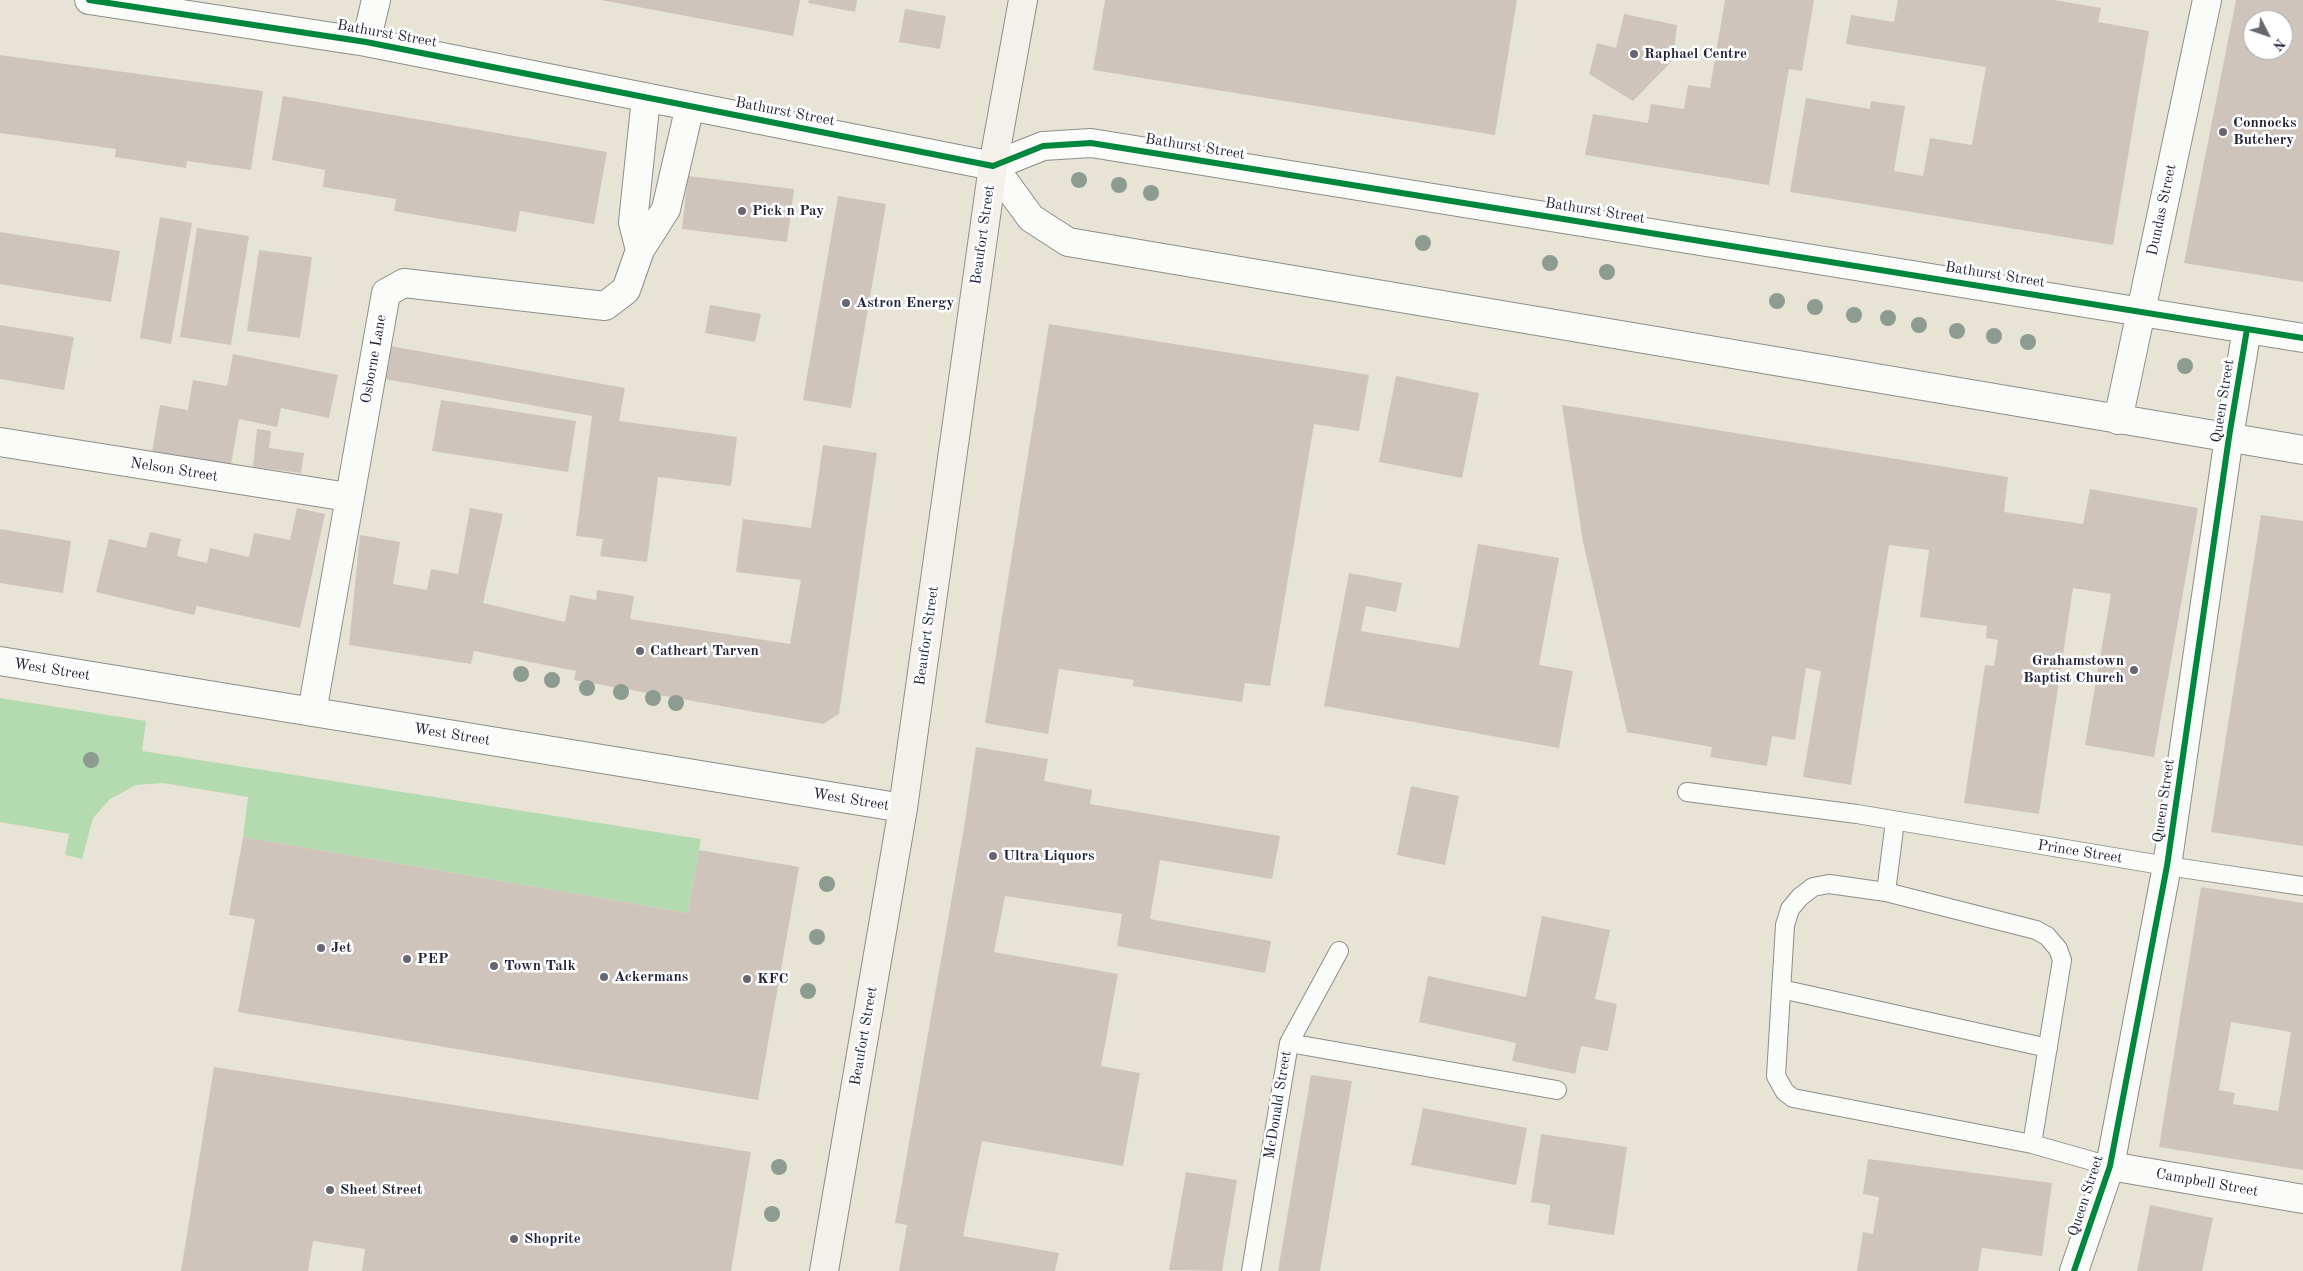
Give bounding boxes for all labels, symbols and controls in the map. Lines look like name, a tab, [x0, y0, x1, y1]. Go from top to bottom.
north arrow	[2243, 10, 2293, 60]
street label: Bathurst Street	[336, 16, 438, 52]
text: N	[2270, 36, 2287, 53]
place label: Raphael Centre	[1644, 45, 1747, 63]
marker: Raphael Centre	[1628, 48, 1640, 60]
street label: Bathurst Street	[734, 94, 836, 130]
place label: Connocks Butchery	[2233, 114, 2297, 149]
marker: Connocks Butchery	[2217, 126, 2229, 138]
street label: Bathurst Street	[1144, 130, 1246, 164]
street label: Dundas Street	[2143, 162, 2181, 258]
street label: Beaufort Street	[967, 184, 999, 286]
street label: Bathurst Street	[1544, 194, 1646, 228]
place label: Pick n Pay	[752, 202, 824, 220]
marker: Pick n Pay	[736, 205, 748, 217]
street label: Bathurst Street	[1944, 258, 2046, 292]
place label: Astron Energy	[856, 294, 954, 312]
marker: Astron Energy	[840, 297, 852, 309]
street label: Osborne Lane	[357, 313, 391, 405]
street label: Queen Street	[2208, 358, 2238, 444]
street label: Nelson Street	[129, 454, 219, 486]
street label: Beaufort Street	[911, 585, 943, 687]
place label: Cathcart Tarven	[650, 642, 759, 660]
marker: Cathcart Tarven	[634, 645, 646, 657]
place label: Grahamstown Baptist Church	[2023, 652, 2124, 687]
street label: West Street	[12, 655, 92, 685]
marker: Grahamstown Baptist Church	[2128, 664, 2140, 676]
street label: West Street	[412, 720, 492, 750]
street label: Queen Street	[2149, 758, 2179, 844]
street label: West Street	[811, 785, 891, 815]
street label: Prince Street	[2036, 836, 2124, 868]
place label: Ultra Liquors	[1003, 847, 1094, 865]
marker: Ultra Liquors	[987, 850, 999, 862]
place label: Jet	[331, 939, 352, 957]
marker: Jet	[315, 942, 327, 954]
place label: PEP	[417, 950, 448, 968]
marker: PEP	[401, 953, 413, 965]
place label: Town Talk	[504, 957, 576, 975]
marker: Town Talk	[488, 960, 500, 972]
place label: Ackermans	[614, 968, 688, 986]
place label: KFC	[757, 970, 788, 988]
marker: Ackermans	[598, 971, 610, 983]
marker: KFC	[741, 973, 753, 985]
street label: Beaufort Street	[846, 985, 882, 1087]
street label: McDonald Street	[1261, 1049, 1295, 1161]
street label: Queen Street	[2064, 1153, 2108, 1239]
street label: Campbell Street	[2154, 1165, 2260, 1201]
place label: Sheet Street	[340, 1181, 422, 1199]
marker: Sheet Street	[324, 1184, 336, 1196]
place label: Shoprite	[524, 1230, 581, 1248]
marker: Shoprite	[508, 1233, 520, 1245]

